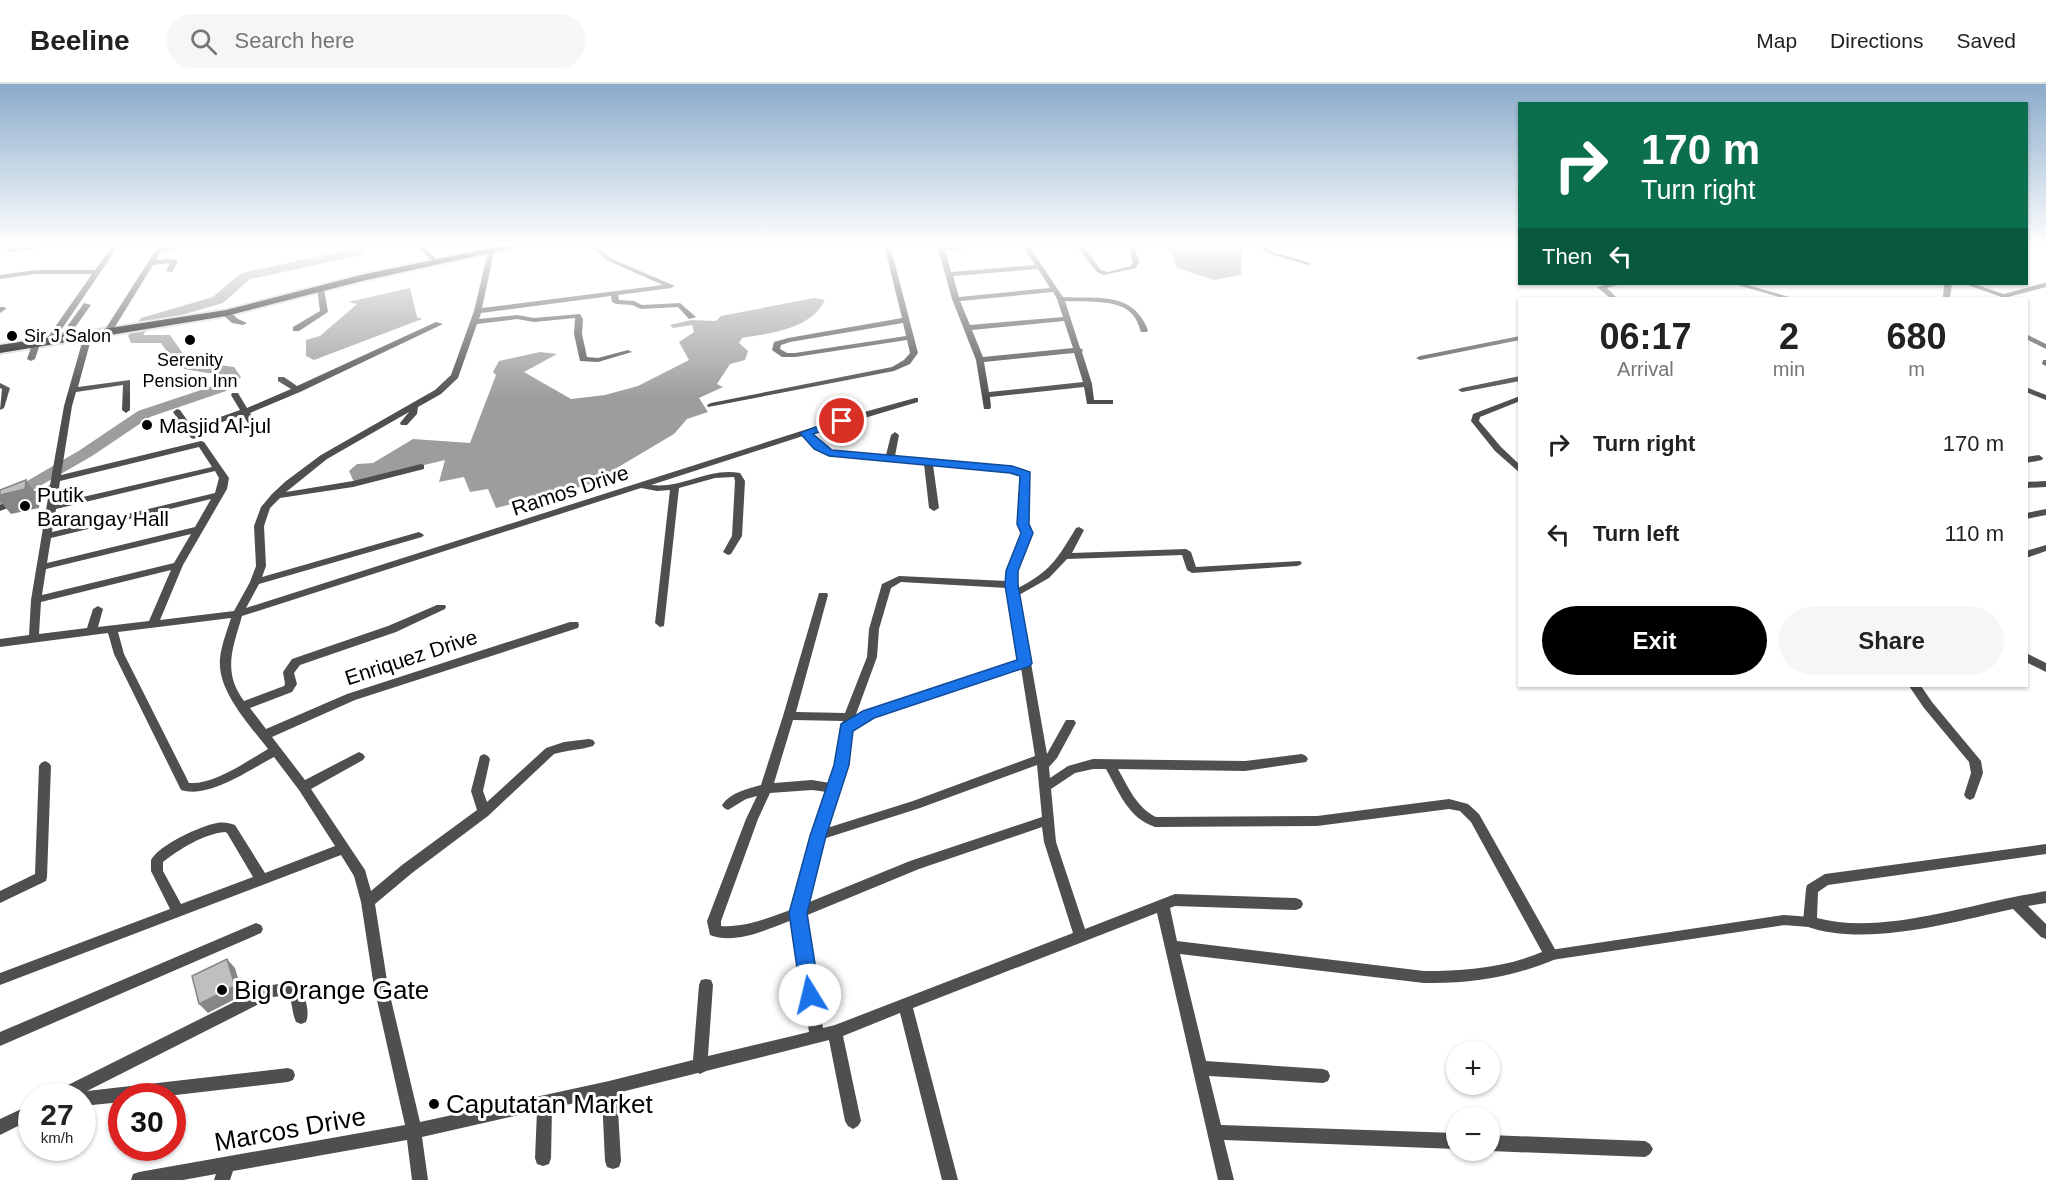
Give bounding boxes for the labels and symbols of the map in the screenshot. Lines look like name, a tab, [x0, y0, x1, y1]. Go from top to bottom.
place label: Sir J Salon	[24, 326, 111, 346]
marker: Sir J Salon	[5, 329, 19, 343]
marker: Serenity Pension Inn	[183, 333, 197, 347]
place label: Serenity Pension Inn	[142, 350, 238, 391]
pin	[816, 395, 867, 446]
place label: Masjid Al-jul	[159, 414, 271, 437]
marker: Masjid Al-jul	[140, 418, 154, 432]
street label: Ramos Drive	[509, 460, 631, 520]
place label: Putik Barangay Hall	[37, 483, 169, 530]
marker: Putik Barangay Hall	[18, 499, 32, 513]
street label: Enriquez Drive	[342, 625, 480, 689]
position arrow	[778, 963, 842, 1027]
place label: Big Orange Gate	[234, 975, 429, 1005]
marker: Big Orange Gate	[215, 983, 229, 997]
speed limit sign: 30	[108, 1083, 186, 1161]
place label: Caputatan Market	[446, 1089, 653, 1119]
marker: Caputatan Market	[427, 1097, 441, 1111]
street label: Marcos Drive	[212, 1101, 368, 1157]

